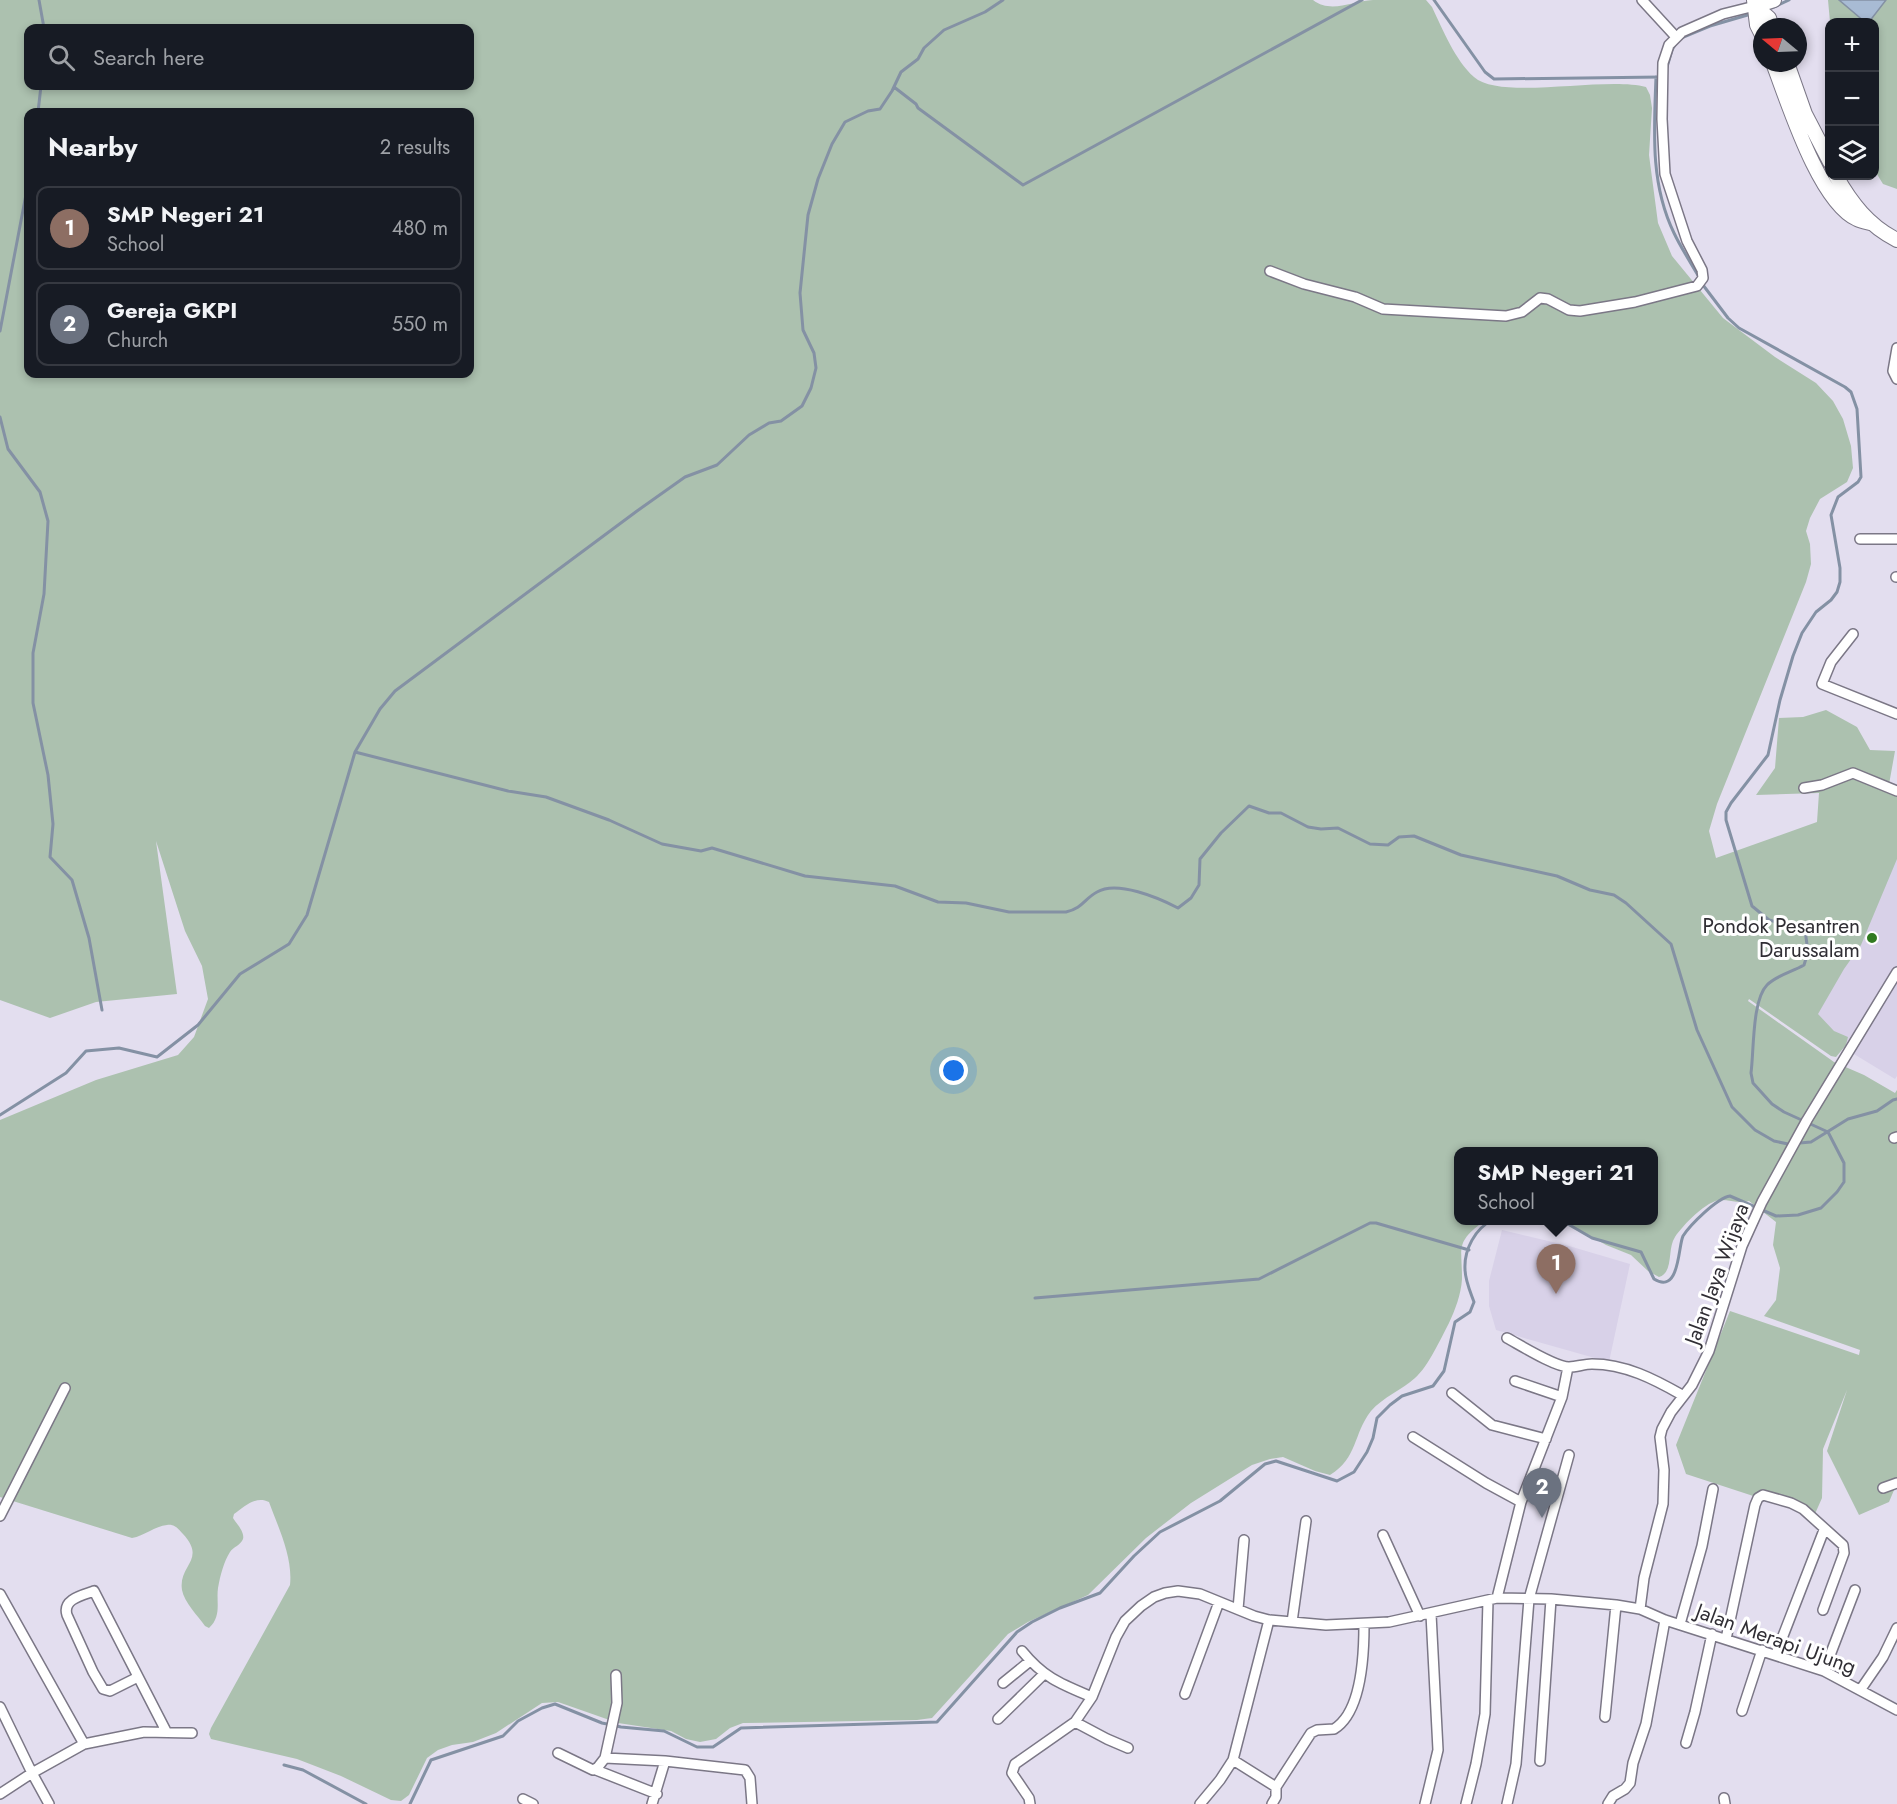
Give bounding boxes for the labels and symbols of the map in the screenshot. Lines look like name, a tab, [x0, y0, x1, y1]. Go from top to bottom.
north arrow	[1753, 18, 1807, 72]
place label: Pondok Pesantren Darussalam	[1703, 911, 1860, 965]
marker: Pondok Pesantren Darussalam	[1865, 931, 1879, 945]
your location	[939, 1056, 968, 1085]
street label: Jalan Jaya Wijaya	[1676, 1199, 1757, 1352]
pin: 1	[1536, 1244, 1576, 1294]
pin: 2	[1522, 1468, 1562, 1518]
street label: Jalan Merapi Ujung	[1689, 1595, 1860, 1682]

